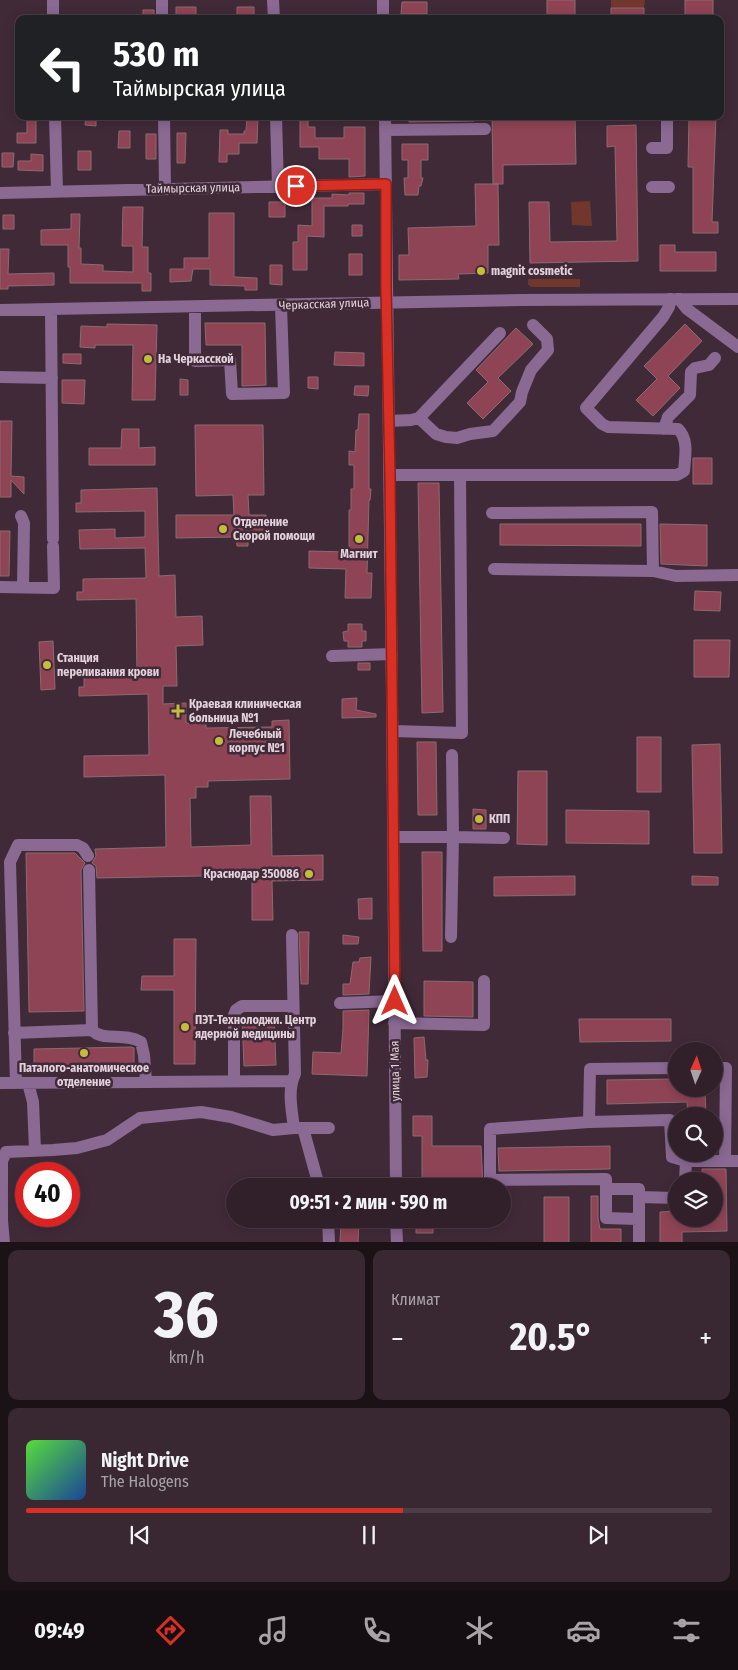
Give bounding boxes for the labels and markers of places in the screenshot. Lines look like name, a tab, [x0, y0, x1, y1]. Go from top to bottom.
pin	[275, 165, 317, 207]
place label: magnit cosmetic	[491, 264, 573, 278]
marker: magnit cosmetic	[475, 265, 487, 277]
place label: На Черкасской	[158, 352, 234, 366]
marker: На Черкасской	[142, 353, 154, 365]
place label: Отделение Скорой помощи	[233, 515, 315, 543]
marker: Отделение Скорой помощи	[217, 523, 229, 535]
marker: Магнит	[353, 533, 365, 545]
place label: Магнит	[340, 547, 378, 561]
place label: Станция переливания крови	[57, 651, 159, 679]
marker: Станция переливания крови	[41, 659, 53, 671]
place label: Краевая клиническая больница №1	[189, 697, 301, 725]
marker: Краевая клиническая больница №1	[171, 704, 185, 718]
place label: Лечебный корпус №1	[229, 727, 285, 755]
marker: Лечебный корпус №1	[213, 735, 225, 747]
place label: КПП	[489, 812, 510, 826]
marker: КПП	[473, 813, 485, 825]
place label: Краснодар 350086	[204, 867, 299, 881]
marker: Краснодар 350086	[303, 868, 315, 880]
place label: ПЭТ-Технолоджи. Центр ядерной медицины	[195, 1013, 317, 1041]
marker: ПЭТ-Технолоджи. Центр ядерной медицины	[179, 1021, 191, 1033]
marker: Паталого-анатомическое отделение	[78, 1047, 90, 1059]
place label: Паталого-анатомическое отделение	[19, 1061, 149, 1089]

